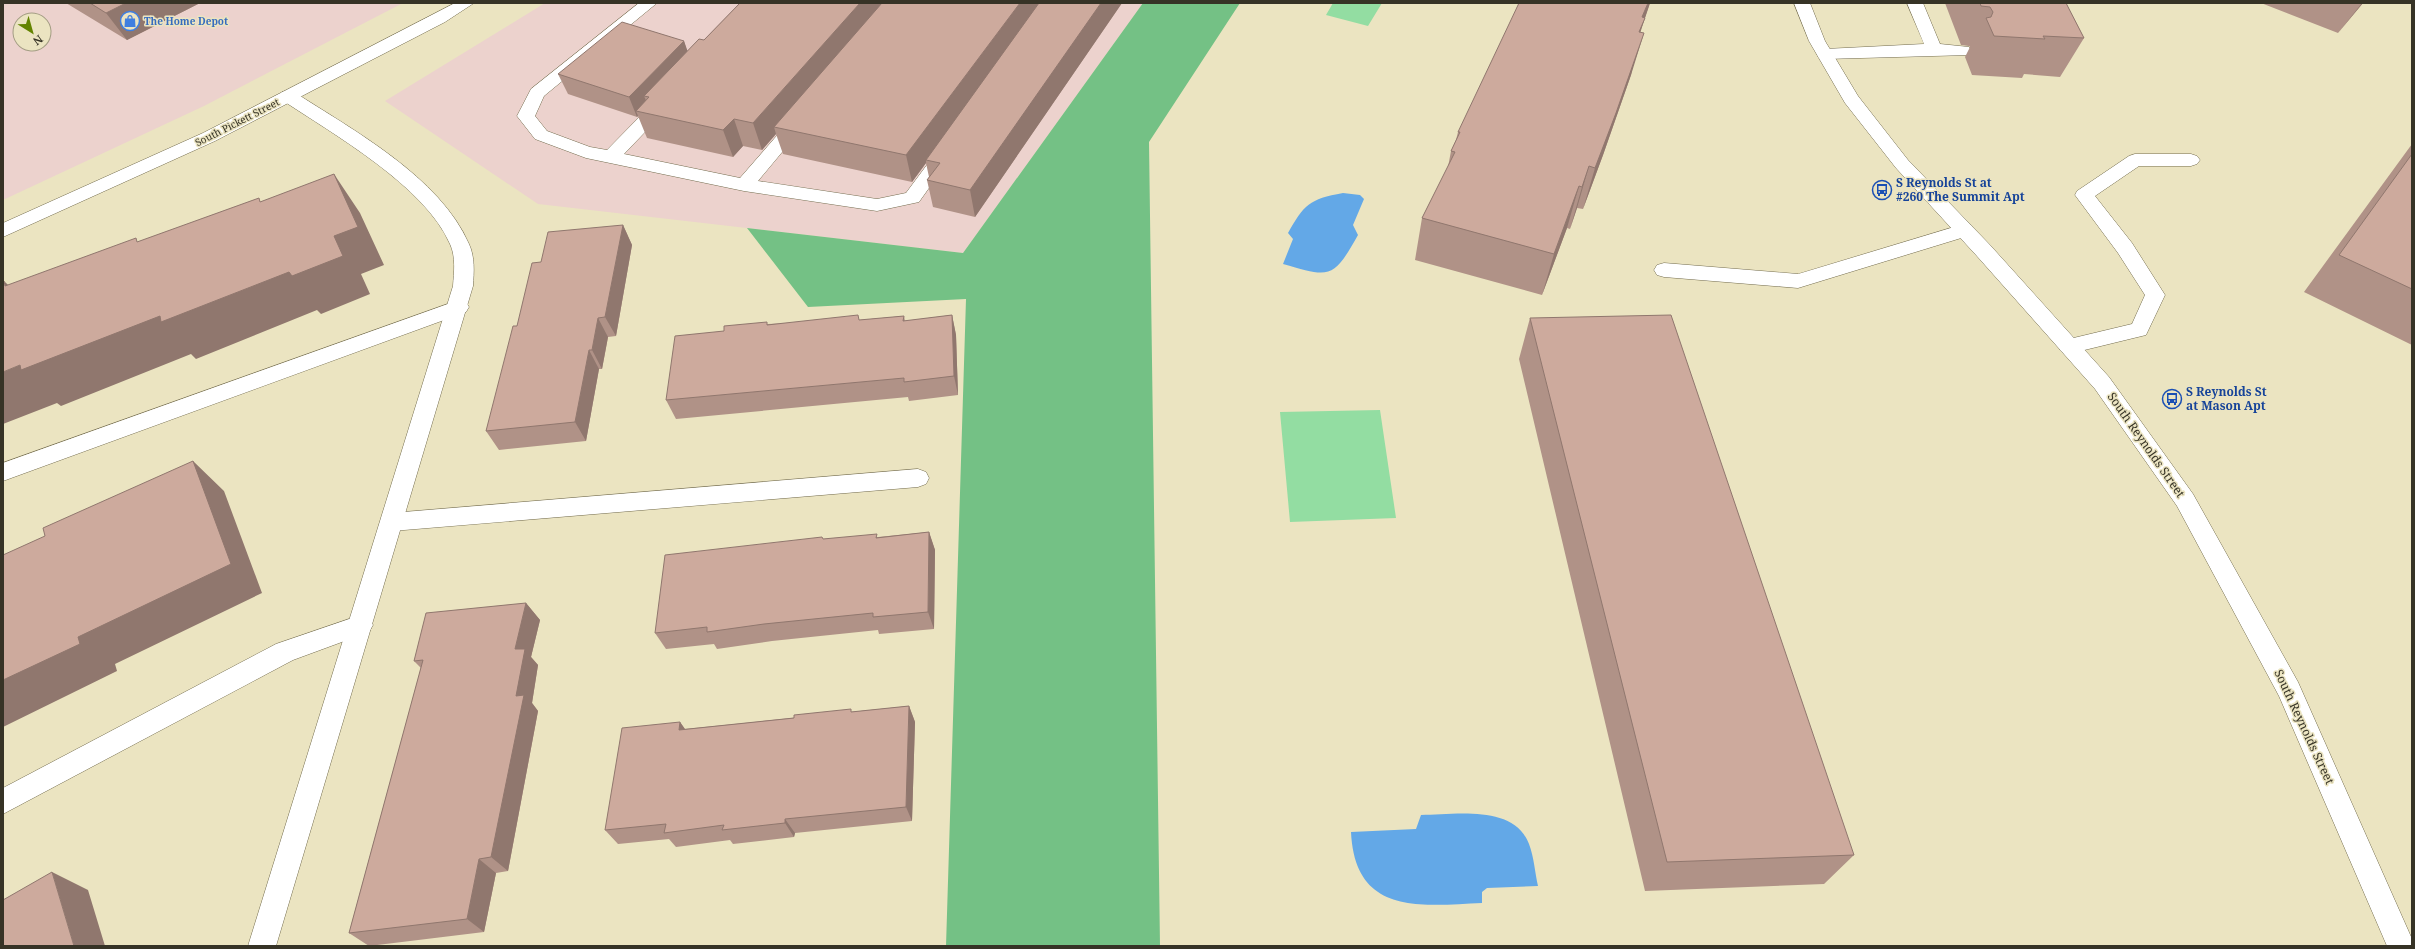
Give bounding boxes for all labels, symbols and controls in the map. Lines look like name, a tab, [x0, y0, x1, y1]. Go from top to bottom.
shop icon: The Home Depot	[119, 10, 141, 32]
north arrow	[12, 12, 52, 52]
place label: The Home Depot	[144, 14, 228, 28]
text: N	[30, 32, 46, 49]
street label: South Pickett Street	[193, 95, 282, 149]
place label: S Reynolds St at #260 The Summit Apt	[1896, 174, 2025, 205]
bus stop icon: S Reynolds St at #260 The Summit Apt	[1871, 179, 1893, 201]
place label: S Reynolds St at Mason Apt	[2186, 383, 2267, 414]
bus stop icon: S Reynolds St at Mason Apt	[2161, 388, 2183, 410]
street label: South Reynolds Street	[2104, 389, 2189, 501]
street label: South Reynolds Street	[2270, 667, 2339, 787]

